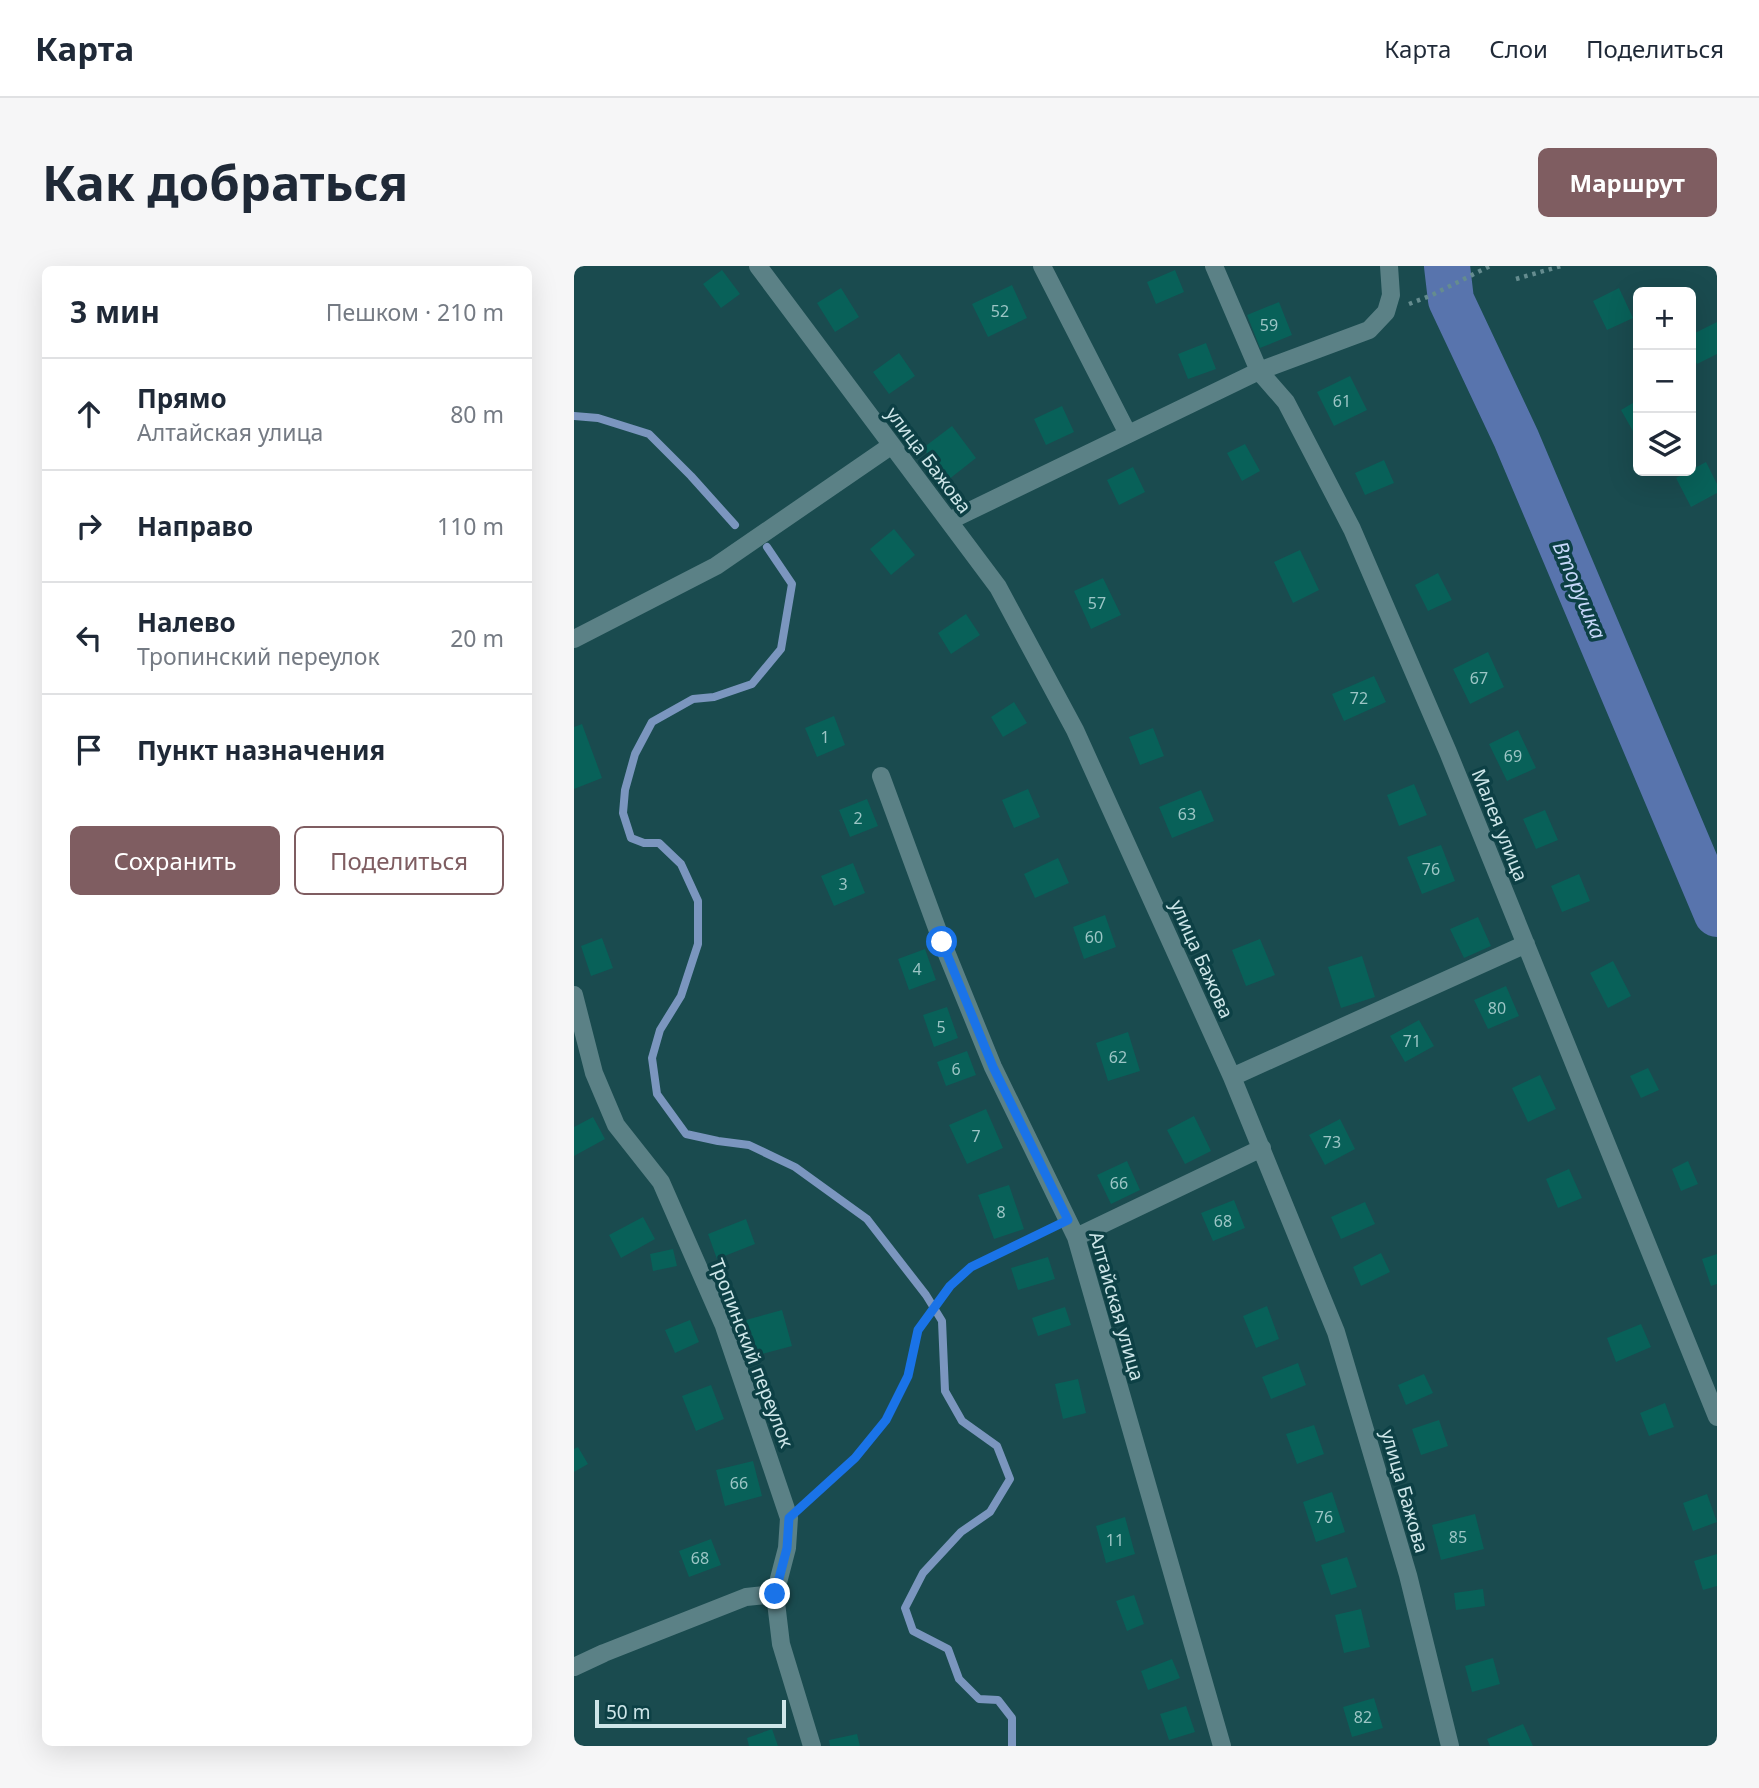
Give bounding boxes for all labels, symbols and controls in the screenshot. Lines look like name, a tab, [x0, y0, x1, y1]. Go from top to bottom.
text: Карта	[35, 26, 134, 71]
text: Карта	[1384, 32, 1451, 65]
text: Слои	[1489, 32, 1548, 65]
text: Поделиться	[1586, 32, 1724, 65]
button: Маршрут	[1538, 148, 1717, 217]
text: Как добраться	[42, 149, 408, 215]
map controls	[1633, 287, 1696, 476]
button: +	[1633, 287, 1696, 350]
text: 3 мин	[70, 291, 160, 332]
text: Пешком · 210 m	[326, 296, 504, 328]
house number: 52	[991, 300, 1009, 322]
house number: 59	[1260, 314, 1278, 336]
button: −	[1633, 350, 1696, 413]
text: Прямо	[137, 380, 227, 416]
house number: 61	[1333, 390, 1351, 412]
icon: ahead	[70, 395, 108, 433]
text: 80 m	[450, 398, 504, 430]
street label: улица Бажова	[880, 401, 978, 519]
button: layers	[1633, 413, 1696, 476]
text: Алтайская улица	[137, 416, 323, 448]
icon: right	[70, 507, 108, 545]
text: Направо	[137, 508, 253, 544]
text: 110 m	[437, 510, 504, 542]
water label: Вторушка	[1547, 537, 1613, 643]
house number: 57	[1088, 592, 1106, 614]
text: Налево	[137, 604, 236, 640]
icon: left	[70, 619, 108, 657]
text: 20 m	[450, 622, 504, 654]
text: Тропинский переулок	[137, 640, 380, 672]
house number: 67	[1470, 667, 1488, 689]
house number: 72	[1350, 687, 1368, 709]
house number: 1	[820, 726, 830, 748]
icon: arrive	[70, 731, 108, 769]
text: Пункт назначения	[137, 732, 385, 768]
house number: 69	[1504, 745, 1522, 767]
street label: Малея улица	[1466, 765, 1534, 885]
house number: 63	[1178, 803, 1196, 825]
house number: 2	[853, 807, 863, 829]
button: Сохранить	[70, 826, 280, 895]
button: Поделиться	[294, 826, 504, 895]
house number: 76	[1422, 858, 1440, 880]
house number: 3	[838, 873, 848, 895]
street label: улица Бажова	[1164, 896, 1240, 1022]
route start	[926, 926, 957, 957]
house number: 60	[1085, 926, 1103, 948]
house number: 4	[912, 958, 922, 980]
house number: 80	[1488, 997, 1506, 1019]
house number: 5	[936, 1016, 946, 1038]
house number: 71	[1403, 1030, 1421, 1052]
house number: 62	[1109, 1046, 1127, 1068]
house number: 6	[951, 1058, 961, 1080]
house number: 7	[971, 1125, 981, 1147]
house number: 73	[1323, 1131, 1341, 1153]
house number: 66	[1110, 1172, 1128, 1194]
house number: 8	[996, 1201, 1006, 1223]
house number: 68	[1214, 1210, 1232, 1232]
street label: Алтайская улица	[1083, 1228, 1151, 1384]
street label: Тропинский переулок	[704, 1255, 800, 1451]
street label: улица Бажова	[1375, 1426, 1435, 1556]
house number: 66	[730, 1472, 748, 1494]
house number: 76	[1315, 1506, 1333, 1528]
house number: 85	[1449, 1526, 1467, 1548]
house number: 11	[1106, 1529, 1124, 1551]
house number: 68	[691, 1547, 709, 1569]
route end	[759, 1578, 790, 1609]
scale bar	[595, 1697, 786, 1729]
text: 50 m	[606, 1699, 650, 1725]
house number: 82	[1354, 1706, 1372, 1728]

